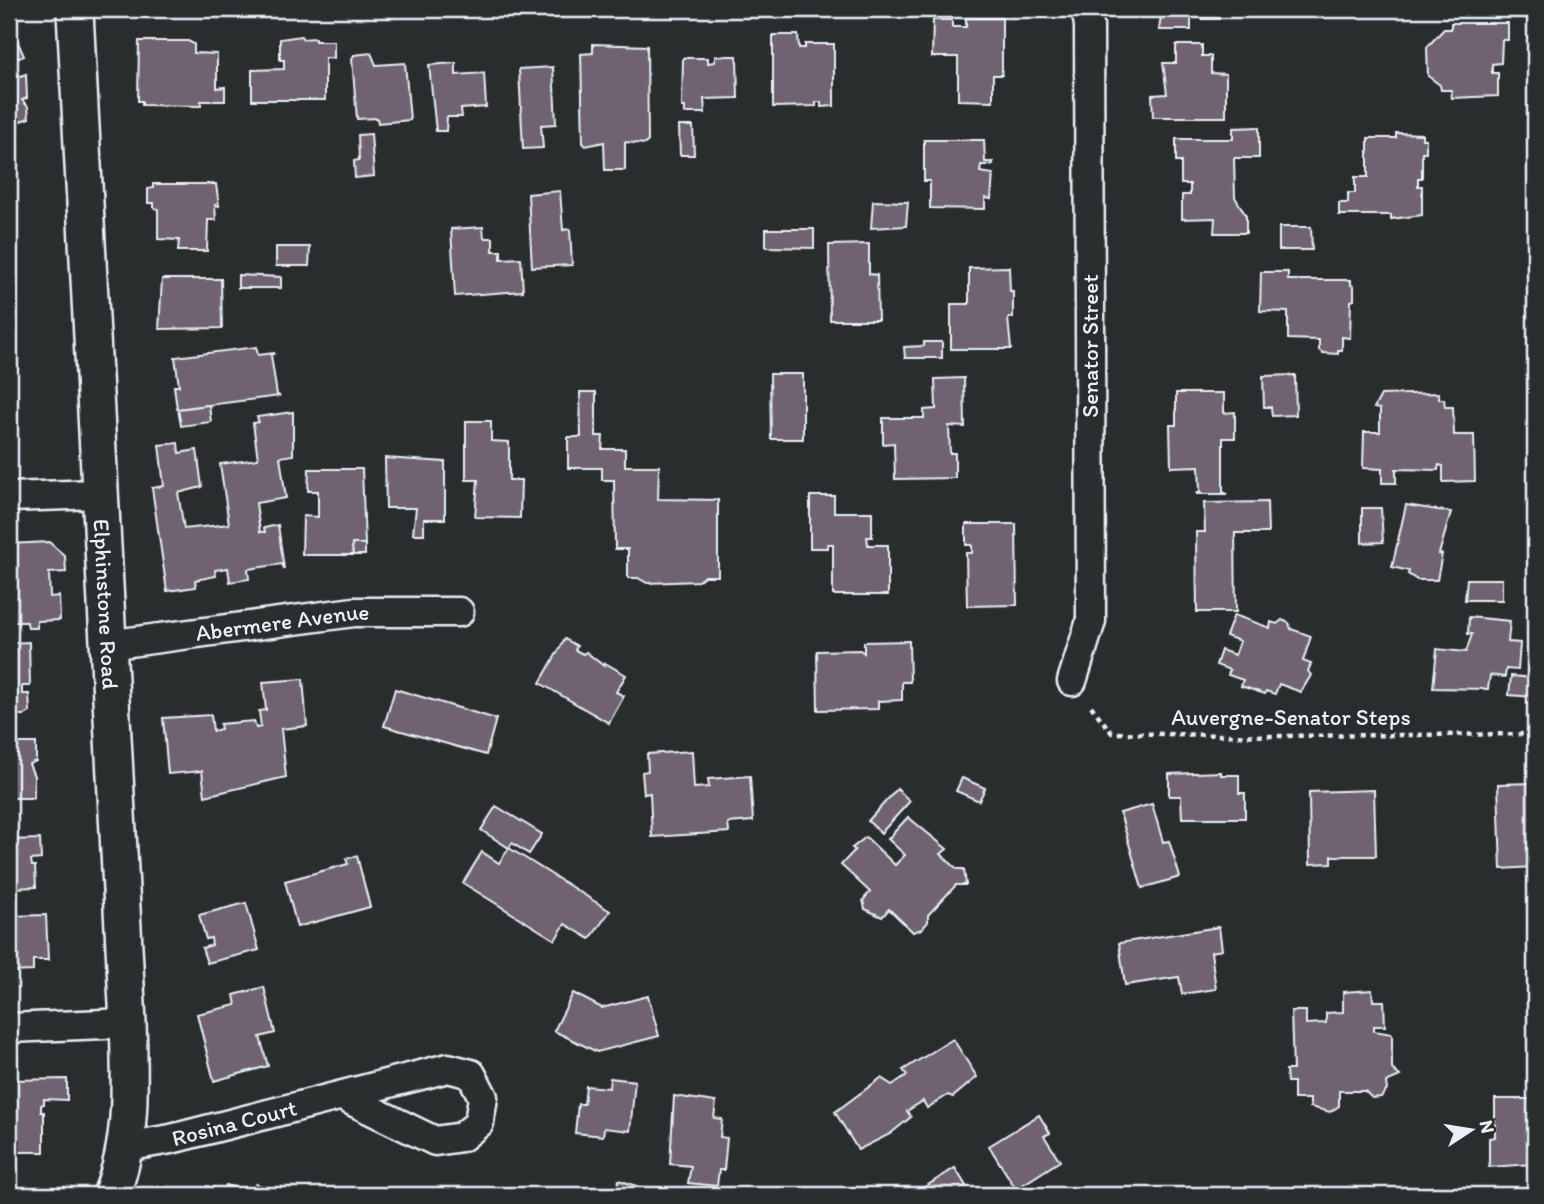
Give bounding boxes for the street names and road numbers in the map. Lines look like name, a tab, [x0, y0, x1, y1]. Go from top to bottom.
street label: Senator Street	[1076, 274, 1104, 418]
street label: Elphinstone Road	[88, 518, 124, 690]
street label: Abermere Avenue	[194, 597, 369, 647]
street label: Auvergne-Senator Steps	[1171, 703, 1411, 731]
street label: Rosina Court	[169, 1093, 300, 1152]

